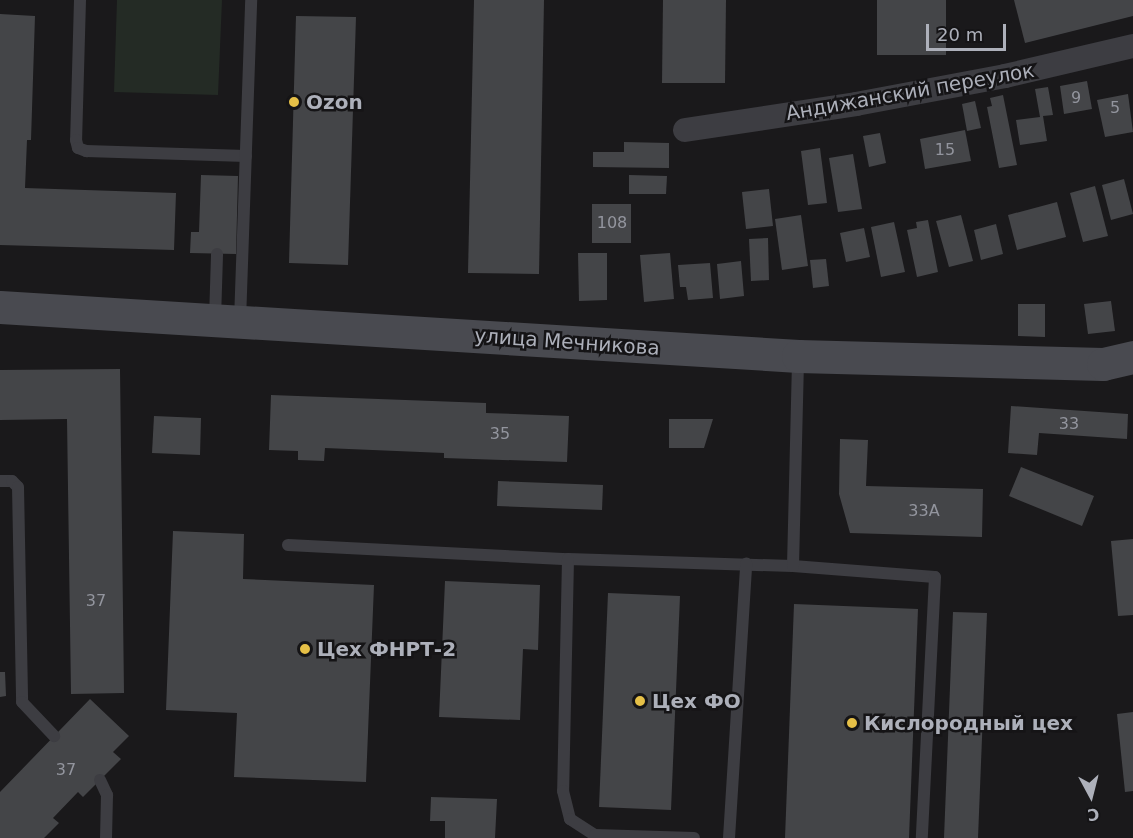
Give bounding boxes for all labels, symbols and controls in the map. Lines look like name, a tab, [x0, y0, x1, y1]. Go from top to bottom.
scale bar	[929, 12, 1008, 50]
text: 20 m	[937, 24, 983, 45]
street label: Андижанский переулок	[784, 58, 1036, 126]
house number: 9	[1071, 88, 1081, 108]
place label: Ozon	[306, 90, 363, 114]
marker: Ozon	[287, 95, 301, 109]
house number: 5	[1110, 98, 1120, 118]
house number: 15	[935, 140, 955, 160]
house number: 108	[597, 213, 627, 233]
street label: улица Мечникова	[474, 324, 660, 360]
house number: 33	[1059, 414, 1079, 434]
house number: 35	[490, 424, 510, 444]
house number: 33А	[908, 501, 940, 521]
house number: 37	[86, 591, 106, 611]
place label: Цех ФНРТ-2	[317, 637, 456, 661]
marker: Цех ФНРТ-2	[298, 642, 312, 656]
place label: Цех ФО	[652, 689, 741, 713]
marker: Цех ФО	[633, 694, 647, 708]
place label: Кислородный цех	[864, 711, 1073, 735]
marker: Кислородный цех	[845, 716, 859, 730]
house number: 37	[56, 760, 76, 780]
north arrow	[1061, 766, 1121, 826]
text: С	[1086, 804, 1100, 825]

